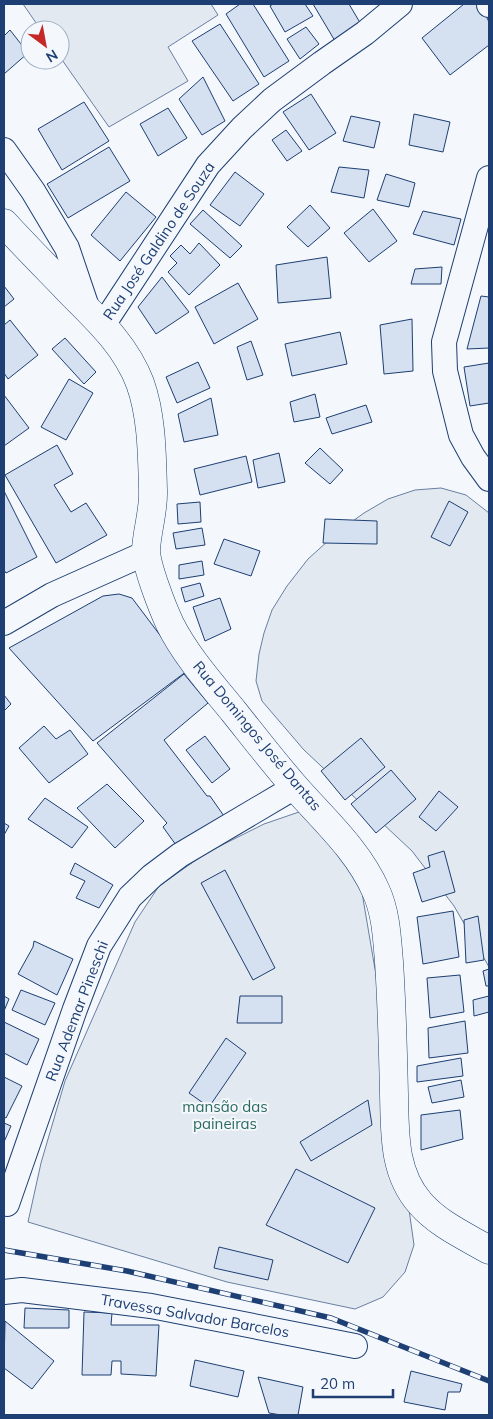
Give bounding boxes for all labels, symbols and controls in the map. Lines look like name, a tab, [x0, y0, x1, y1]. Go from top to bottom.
north arrow	[20, 20, 70, 70]
text: N	[43, 46, 61, 66]
street label: Rua José Galdino de Souza	[99, 158, 219, 323]
street label: Rua Domingos José Dantas	[189, 657, 326, 815]
street label: Rua Ademar Pineschi	[41, 938, 112, 1084]
park label: mansão das paineiras	[182, 1097, 268, 1133]
street label: Travessa Salvador Barcelos	[99, 1290, 291, 1341]
scale bar	[313, 1366, 393, 1398]
text: 20 m	[320, 1374, 355, 1393]

